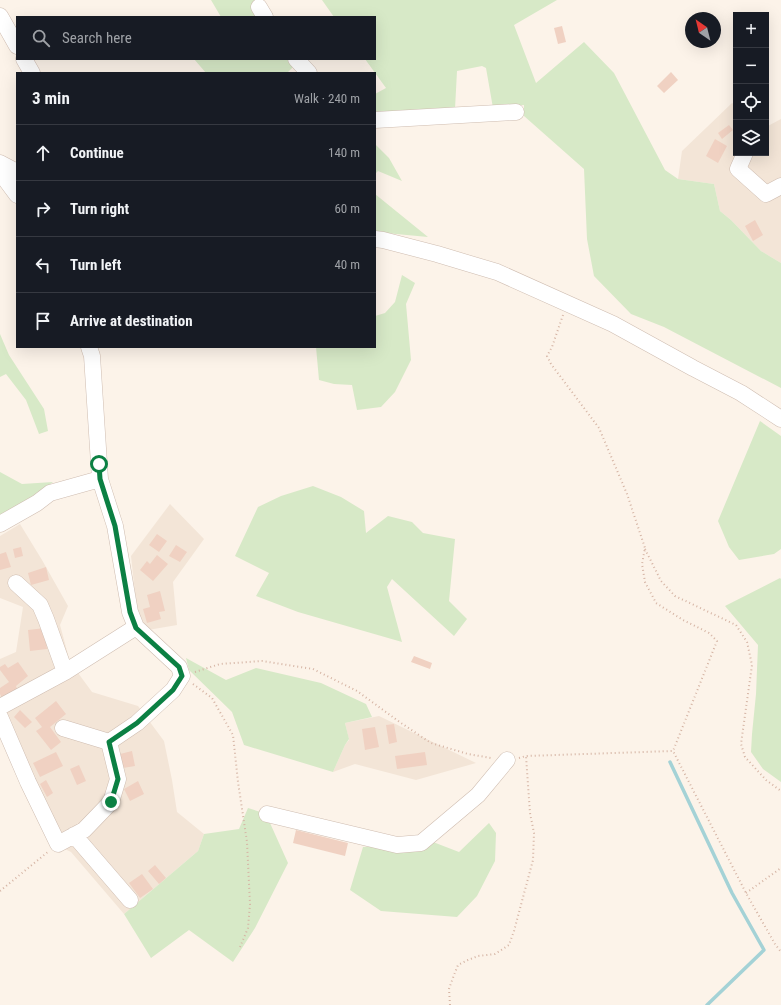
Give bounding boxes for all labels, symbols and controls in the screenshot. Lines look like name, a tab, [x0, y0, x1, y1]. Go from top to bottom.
north arrow	[685, 12, 721, 48]
map controls	[733, 12, 769, 156]
button: +	[733, 12, 769, 48]
search box	[16, 16, 376, 60]
icon: search	[30, 27, 52, 49]
text: Search here	[62, 29, 132, 47]
button: −	[733, 48, 769, 84]
button: locate	[733, 84, 769, 120]
text: 3 min	[32, 88, 70, 108]
text: Walk · 240 m	[294, 91, 360, 106]
button: layers	[733, 120, 769, 156]
icon: ahead	[32, 142, 54, 164]
text: Continue	[70, 144, 124, 162]
text: 140 m	[328, 145, 360, 160]
icon: right	[32, 198, 54, 220]
text: Turn right	[70, 200, 129, 218]
text: 60 m	[334, 201, 360, 216]
icon: left	[32, 254, 54, 276]
text: Turn left	[70, 256, 121, 274]
text: 40 m	[334, 257, 360, 272]
icon: arrive	[32, 310, 54, 332]
text: Arrive at destination	[70, 312, 193, 330]
route start	[90, 455, 108, 473]
route end	[102, 793, 120, 811]

